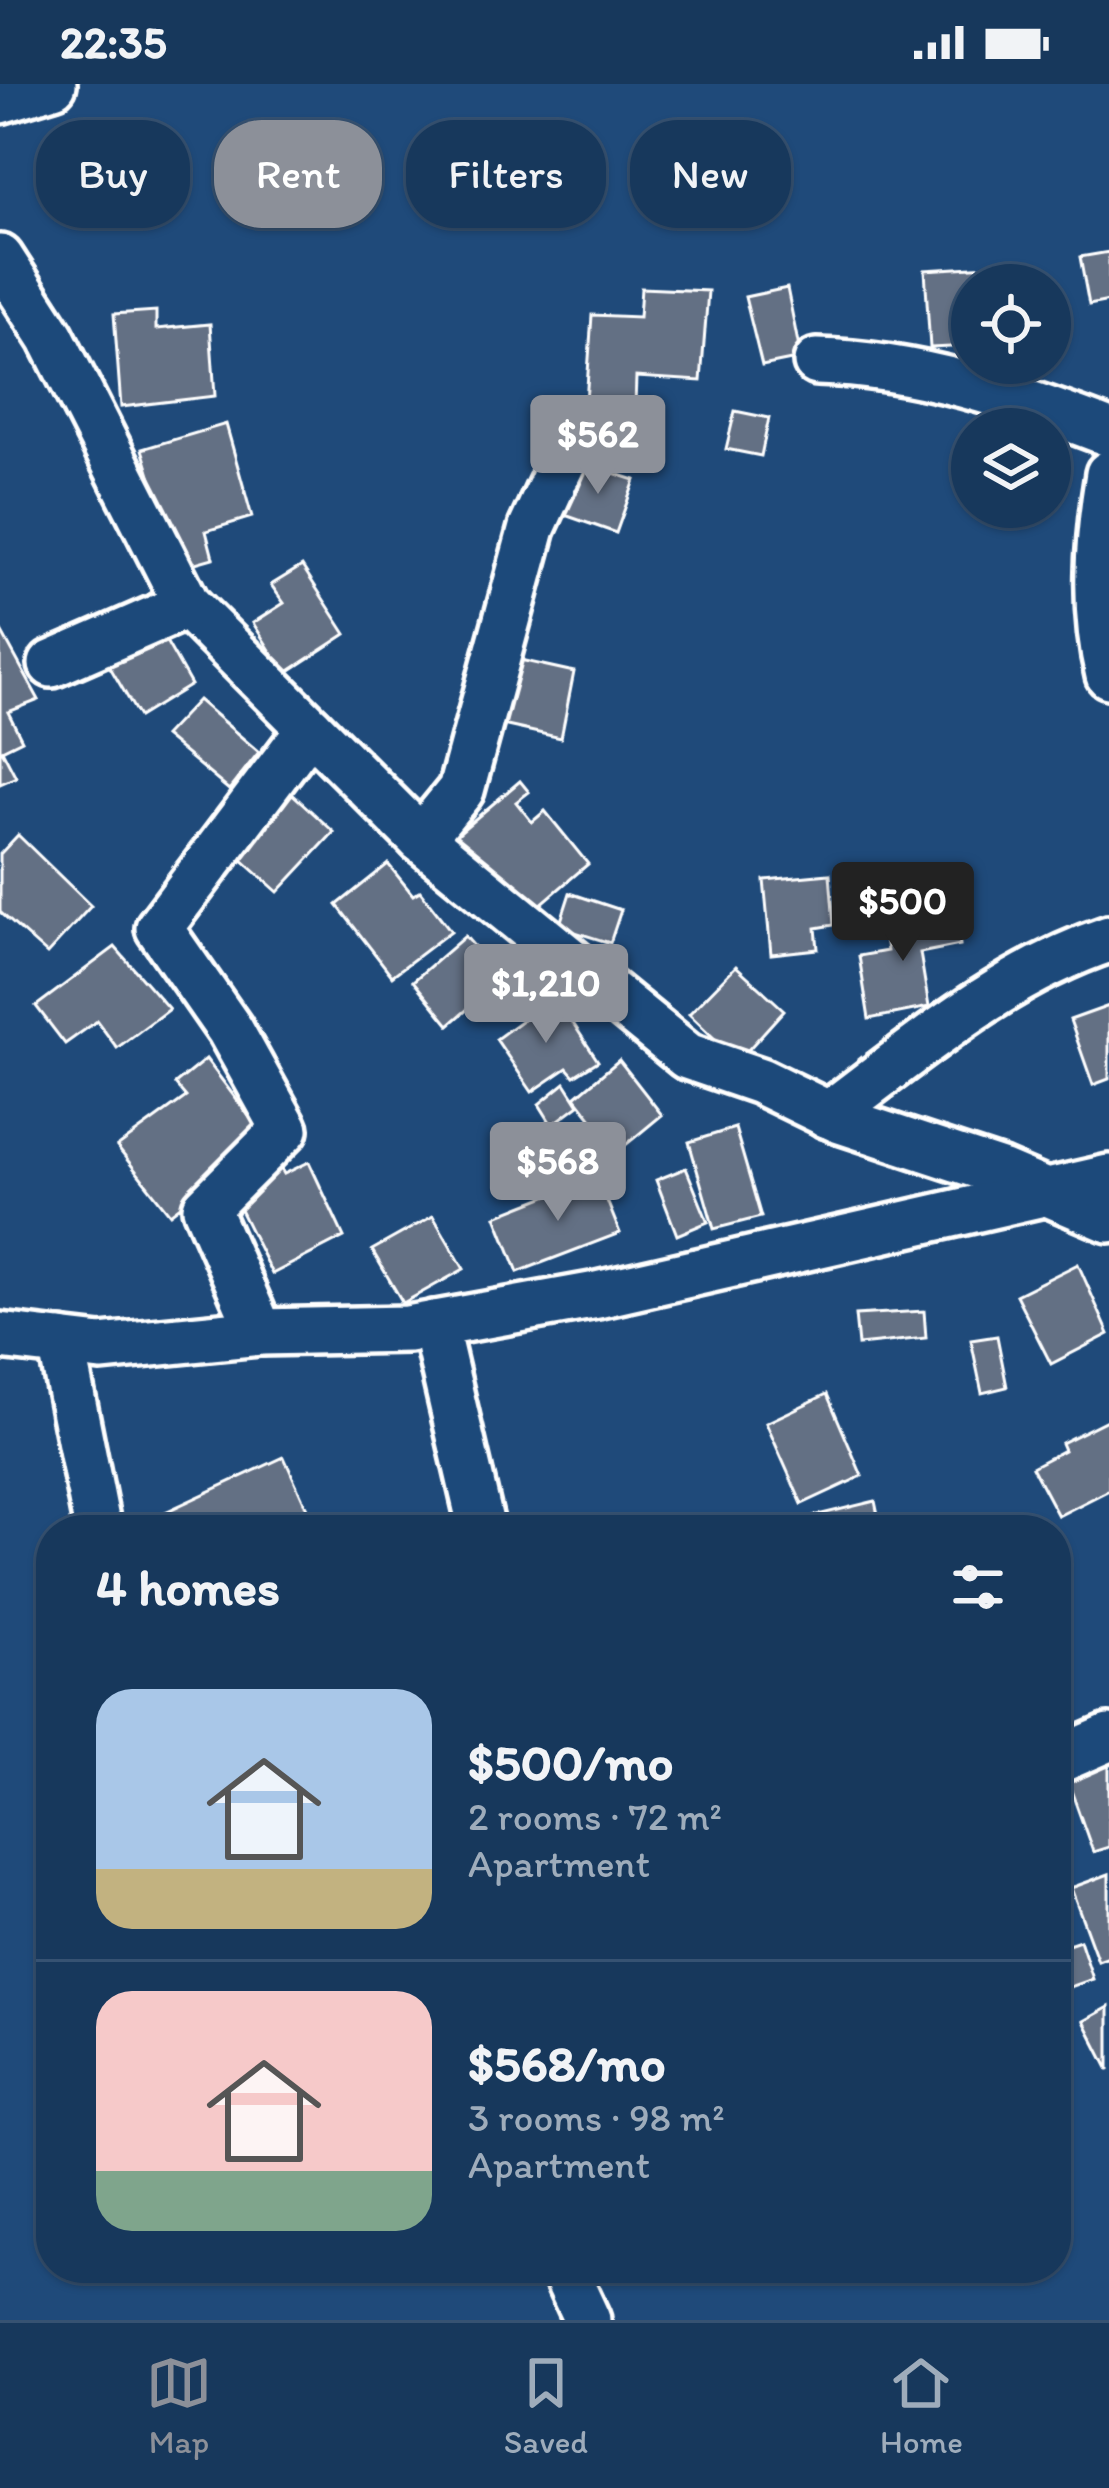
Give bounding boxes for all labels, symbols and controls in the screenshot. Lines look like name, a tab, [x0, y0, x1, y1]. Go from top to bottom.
text: 22:35	[60, 15, 167, 69]
chip: Buy	[36, 120, 190, 228]
chip: Rent	[214, 120, 382, 228]
chip: Filters	[406, 120, 606, 228]
chip: New	[630, 120, 791, 228]
map controls	[951, 264, 1071, 528]
button: locate	[951, 264, 1071, 384]
pin: $562	[527, 395, 669, 497]
button: layers	[951, 408, 1071, 528]
text: $562	[557, 410, 639, 457]
pin: $500	[832, 862, 974, 964]
text: $500	[859, 877, 947, 924]
pin: $1,210	[448, 944, 644, 1046]
text: $1,210	[491, 959, 601, 1006]
pin: $568	[487, 1122, 629, 1224]
text: $568	[517, 1137, 599, 1184]
icon: filters	[945, 1554, 1011, 1620]
text: 4 homes	[96, 1557, 280, 1618]
text: $500/mo	[468, 1732, 674, 1793]
icon: home	[192, 1737, 336, 1881]
text: 2 rooms · 72 m²	[468, 1793, 722, 1840]
text: Apartment	[468, 1840, 650, 1887]
text: $568/mo	[468, 2033, 666, 2094]
icon: home	[192, 2039, 336, 2183]
text: 3 rooms · 98 m²	[468, 2094, 725, 2141]
text: Apartment	[468, 2141, 650, 2188]
tab: Map	[146, 2350, 212, 2461]
tab: Saved	[504, 2350, 588, 2461]
tab: Home	[880, 2350, 963, 2461]

